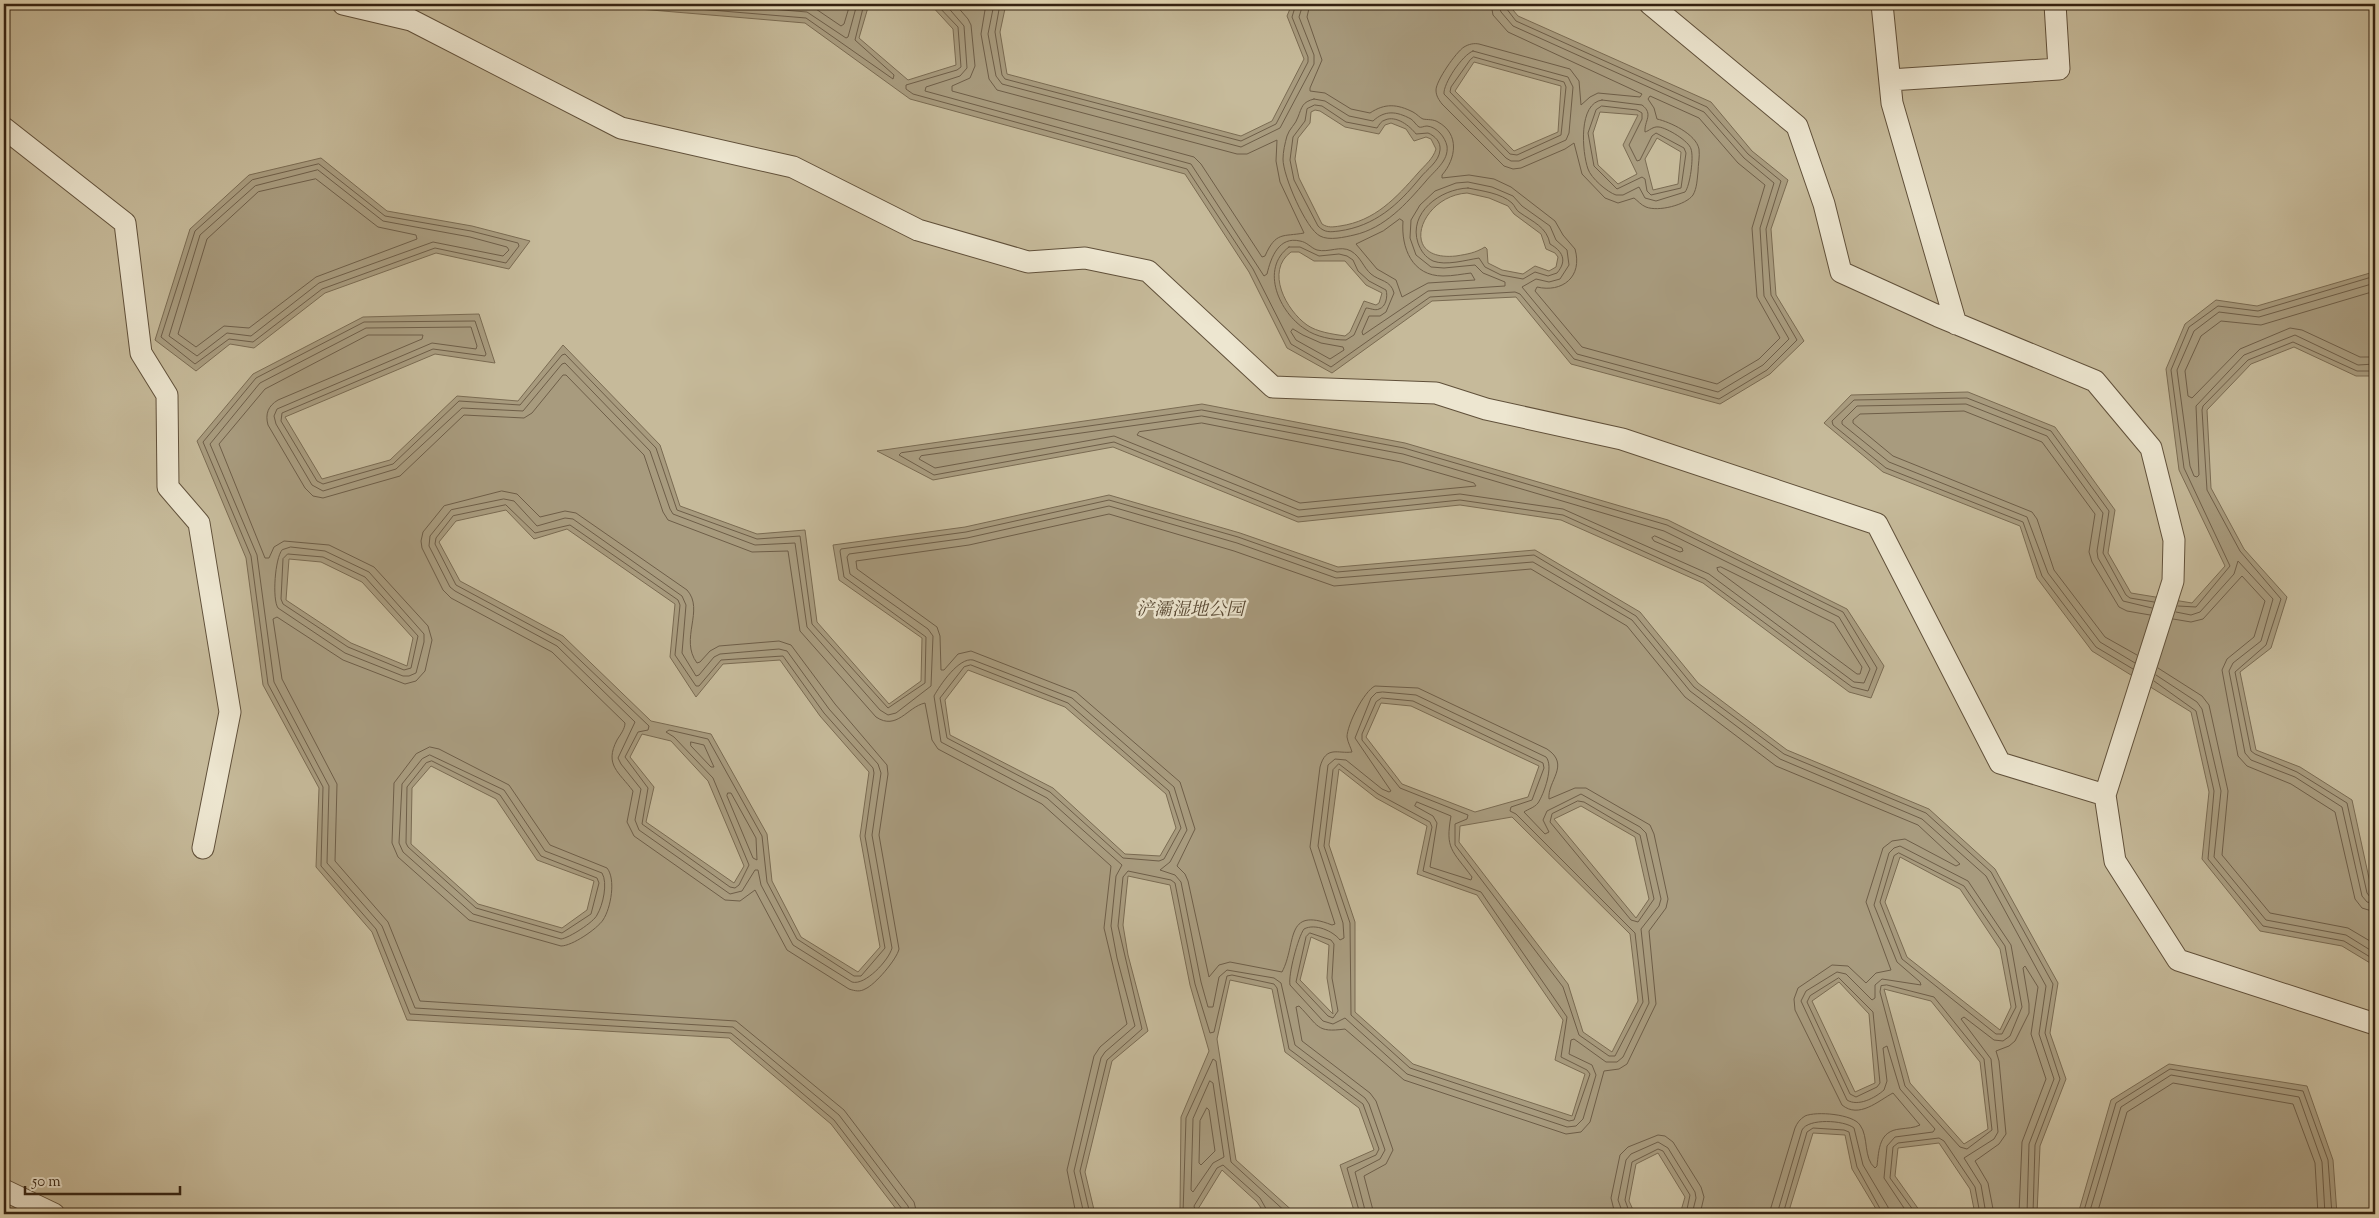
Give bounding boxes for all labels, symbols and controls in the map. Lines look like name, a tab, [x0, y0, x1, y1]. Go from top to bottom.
park label: 浐灞湿地公园	[1136, 598, 1247, 624]
scale bar	[25, 1163, 180, 1195]
text: 50 m	[31, 1172, 61, 1193]

